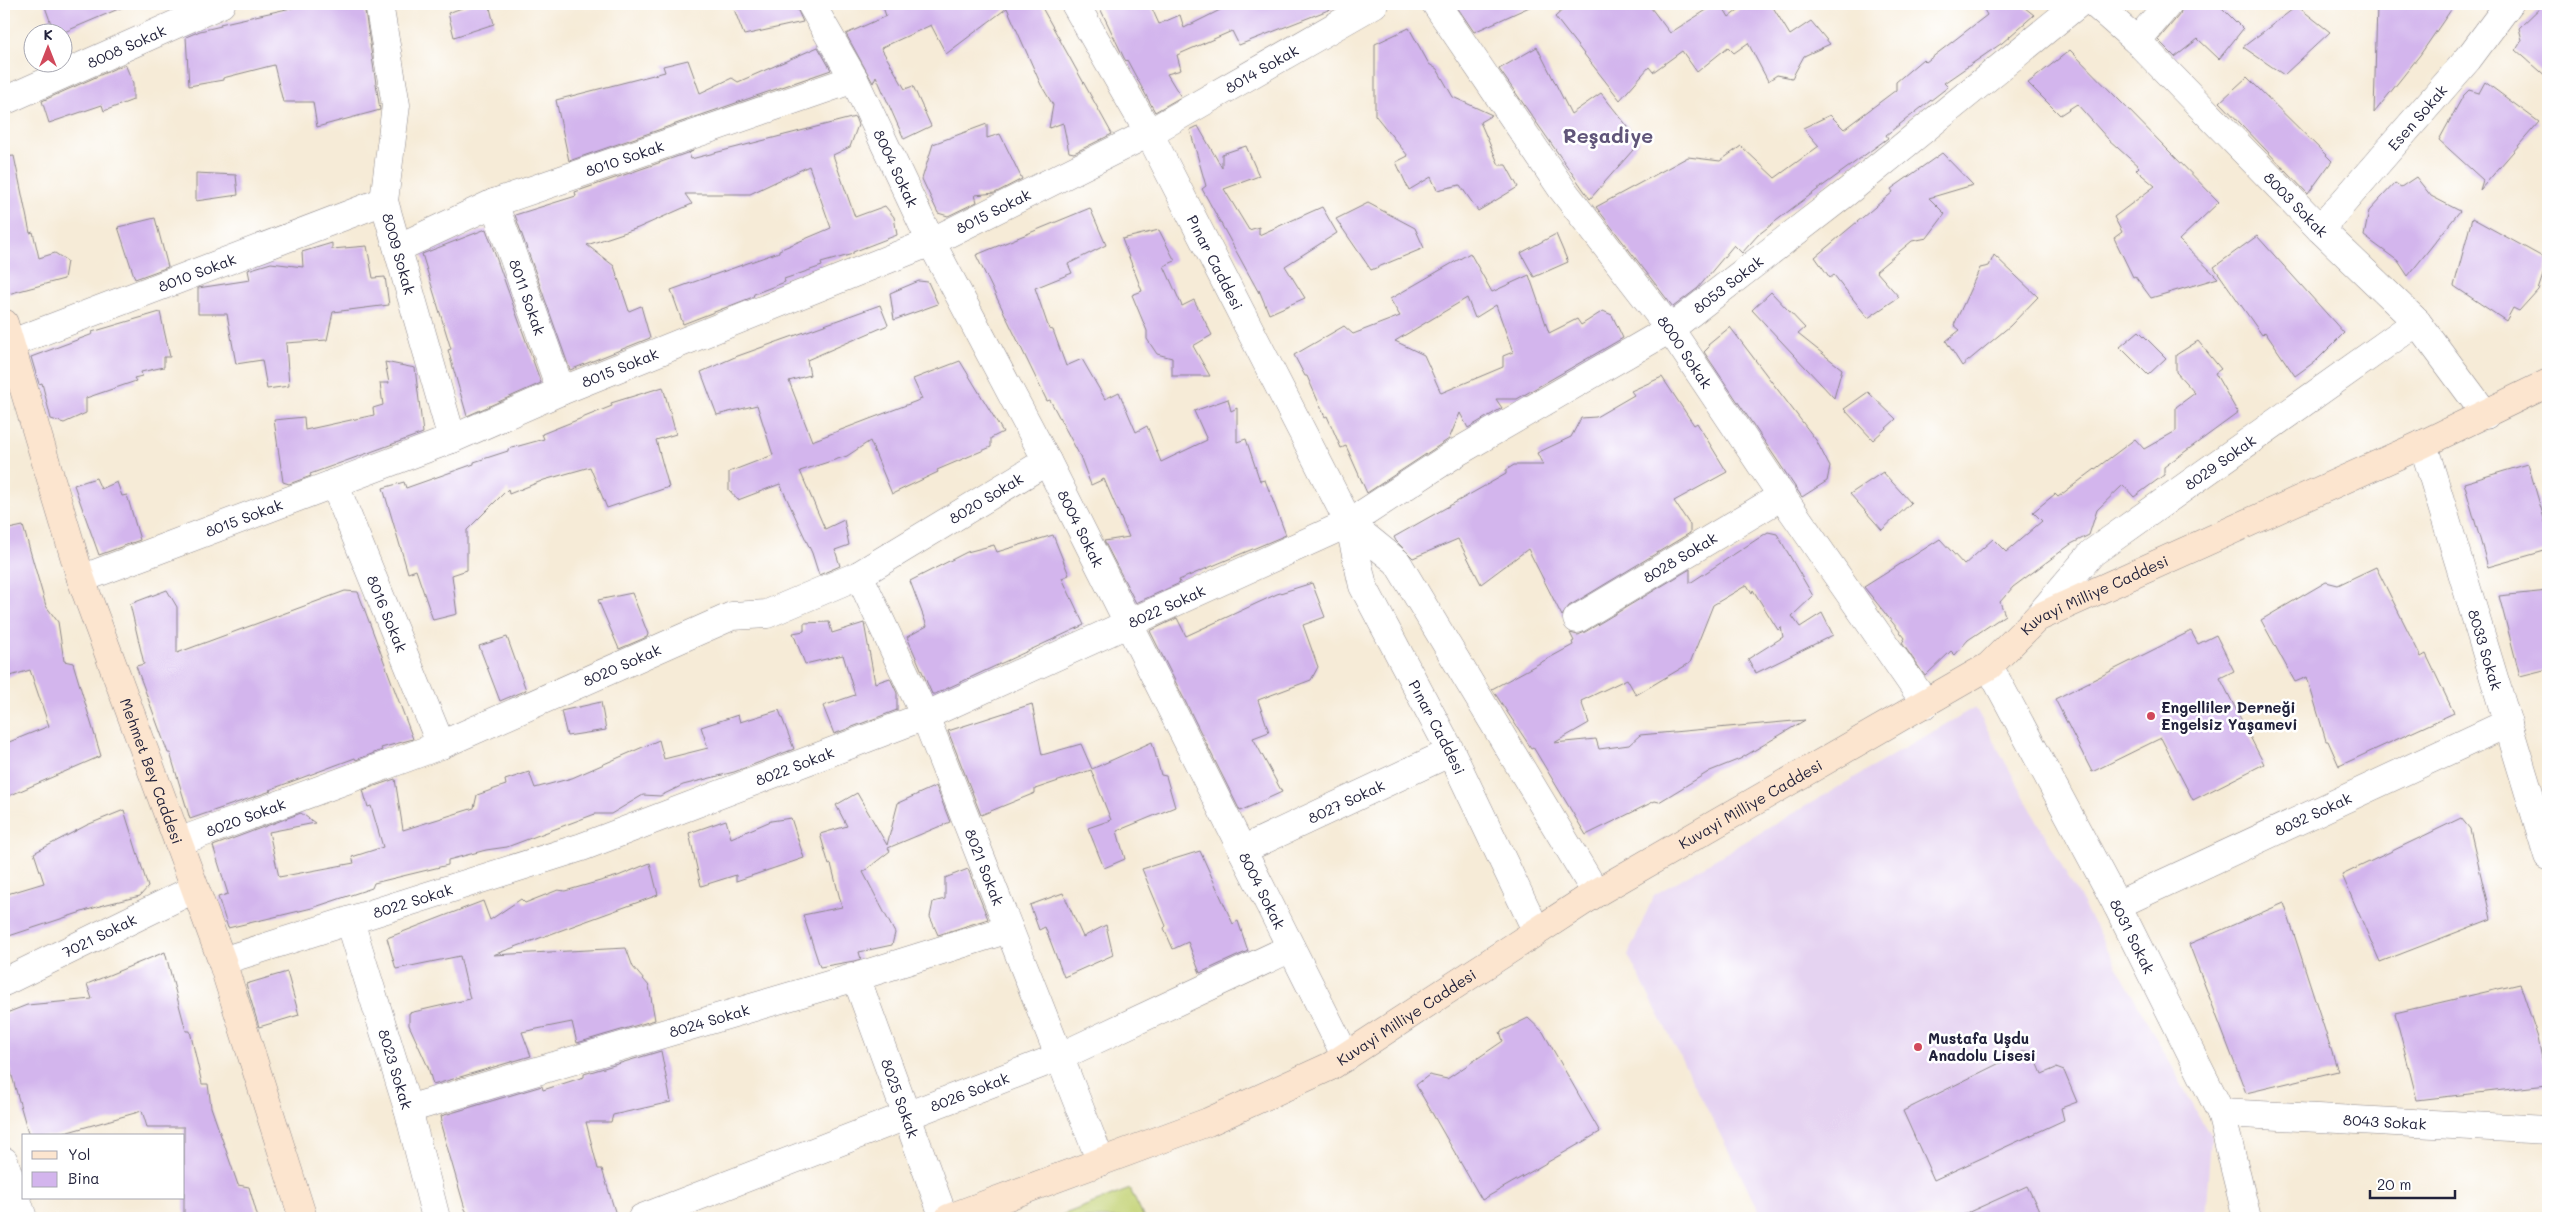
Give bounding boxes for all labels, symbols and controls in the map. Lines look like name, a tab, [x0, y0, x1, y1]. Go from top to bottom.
street label: 8008 Sokak	[84, 20, 169, 73]
north arrow	[22, 22, 72, 72]
text: K	[43, 25, 53, 44]
street label: 8014 Sokak	[1221, 40, 1302, 97]
street label: Esen Sokak	[2383, 80, 2451, 154]
district label: Reşadiye	[1563, 122, 1653, 149]
street label: 8004 Sokak	[869, 126, 923, 210]
street label: 8010 Sokak	[583, 135, 666, 181]
street label: 8003 Sokak	[2260, 167, 2332, 242]
street label: 8015 Sokak	[952, 184, 1034, 238]
street label: 8009 Sokak	[378, 211, 420, 297]
street label: Pınar Caddesi	[1183, 211, 1248, 313]
street label: 8010 Sokak	[155, 248, 239, 296]
street label: 8053 Sokak	[1689, 251, 1767, 318]
street label: 8011 Sokak	[505, 257, 550, 338]
street label: 8000 Sokak	[1653, 311, 1717, 392]
street label: 8015 Sokak	[578, 343, 661, 392]
street label: 8029 Sokak	[2180, 430, 2260, 494]
street label: 8020 Sokak	[945, 468, 1027, 528]
street label: 8004 Sokak	[1053, 486, 1109, 570]
street label: 8015 Sokak	[202, 494, 285, 541]
street label: 8028 Sokak	[1639, 527, 1721, 587]
street label: Kuvayi Milliye Caddesi	[2016, 550, 2171, 639]
street label: 8016 Sokak	[363, 572, 412, 655]
street label: 8022 Sokak	[1125, 580, 1208, 632]
street label: 8033 Sokak	[2464, 607, 2507, 693]
street label: 8020 Sokak	[580, 639, 664, 691]
street label: Pınar Caddesi	[1404, 676, 1470, 778]
street label: Mehmet Bey Caddesi	[116, 695, 188, 847]
place label: Engelliler Derneği Engelsiz Yaşamevi	[2161, 697, 2298, 735]
marker: Engelliler Derneği Engelsiz Yaşamevi	[2145, 710, 2157, 722]
street label: 8022 Sokak	[752, 742, 837, 790]
street label: Kuvayi Milliye Caddesi	[1675, 755, 1826, 853]
street label: 8027 Sokak	[1305, 775, 1388, 828]
street label: 8032 Sokak	[2271, 787, 2355, 840]
street label: 8020 Sokak	[203, 793, 288, 841]
street label: 8021 Sokak	[960, 826, 1009, 908]
street label: 8004 Sokak	[1235, 848, 1290, 932]
street label: 8022 Sokak	[370, 879, 455, 923]
street label: 8031 Sokak	[2105, 895, 2160, 977]
street label: 7021 Sokak	[59, 909, 140, 962]
street label: Kuvayi Milliye Caddesi	[1332, 964, 1480, 1070]
street label: 8024 Sokak	[667, 999, 752, 1042]
street label: 8023 Sokak	[374, 1027, 417, 1112]
place label: Mustafa Uşdu Anadolu Lisesi	[1928, 1028, 2036, 1065]
marker: Mustafa Uşdu Anadolu Lisesi	[1912, 1041, 1924, 1053]
street label: 8025 Sokak	[877, 1056, 924, 1141]
street label: 8026 Sokak	[927, 1067, 1012, 1116]
street label: 8043 Sokak	[2343, 1109, 2427, 1134]
legend	[22, 1134, 185, 1200]
text: Yol	[68, 1144, 91, 1164]
scale bar	[2370, 1167, 2454, 1199]
text: Bina	[68, 1168, 100, 1188]
text: 20 m	[2377, 1174, 2411, 1194]

